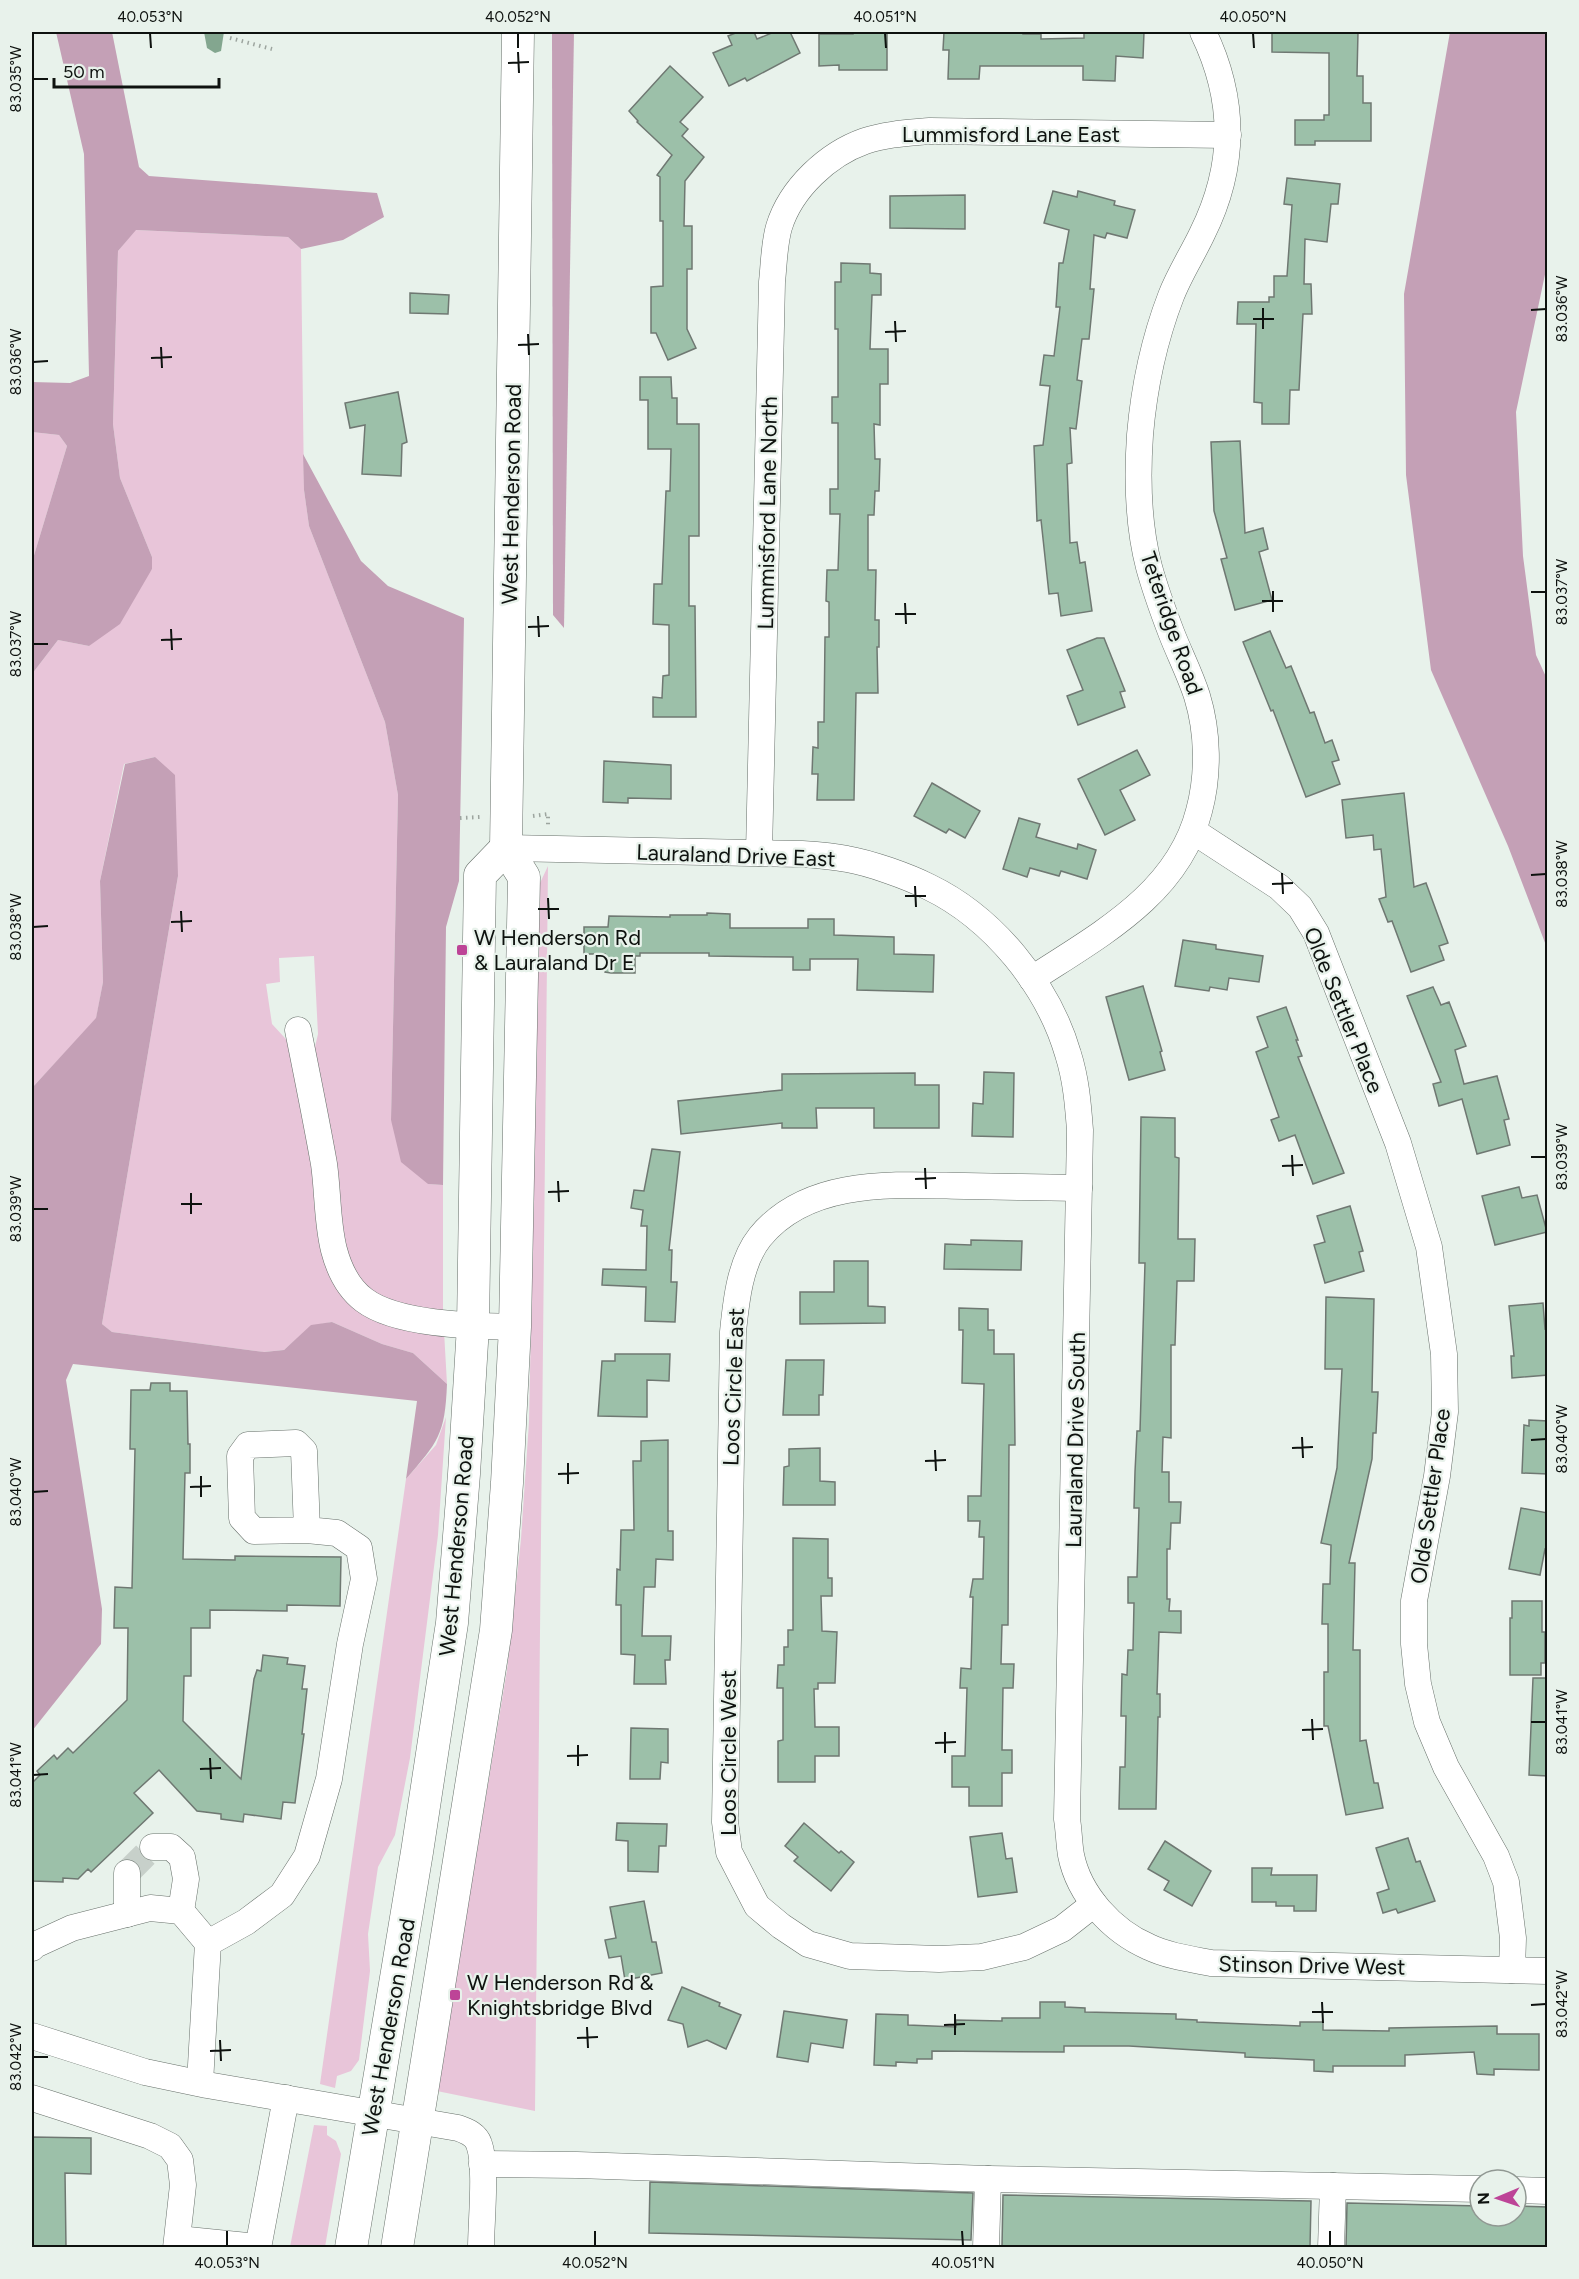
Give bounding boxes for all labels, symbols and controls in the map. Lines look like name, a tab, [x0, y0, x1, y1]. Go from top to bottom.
text: 40.053°N	[117, 8, 183, 26]
text: 40.052°N	[485, 8, 551, 26]
text: 40.051°N	[853, 8, 917, 26]
text: 40.050°N	[1219, 8, 1287, 26]
text: 83.035°W	[7, 45, 25, 112]
scale bar	[54, 51, 219, 89]
text: 50 m	[63, 61, 105, 83]
street label: Lummisford Lane East	[902, 121, 1120, 148]
text: 83.036°W	[1553, 275, 1571, 342]
text: 83.036°W	[7, 328, 25, 395]
street label: West Henderson Road	[496, 383, 527, 605]
street label: Lummisford Lane North	[752, 396, 783, 630]
street label: Teteridge Road	[1134, 548, 1209, 698]
text: 83.037°W	[1553, 558, 1571, 625]
text: 83.037°W	[7, 610, 25, 677]
street label: Lauraland Drive East	[636, 839, 836, 872]
text: 83.038°W	[1553, 840, 1571, 908]
text: 83.038°W	[7, 893, 25, 961]
street label: Olde Settler Place	[1298, 923, 1389, 1097]
place label: W Henderson Rd & Lauraland Dr E	[474, 924, 641, 976]
marker: W Henderson Rd & Lauraland Dr E	[455, 943, 469, 957]
text: 83.039°W	[1553, 1123, 1571, 1190]
text: 83.039°W	[7, 1175, 25, 1242]
street label: Loos Circle East	[717, 1308, 750, 1466]
street label: Lauraland Drive South	[1060, 1332, 1091, 1548]
text: 83.040°W	[1553, 1404, 1571, 1473]
street label: Olde Settler Place	[1405, 1407, 1456, 1586]
street label: West Henderson Road	[433, 1435, 480, 1657]
text: 83.040°W	[7, 1457, 25, 1526]
street label: Loos Circle West	[715, 1670, 742, 1836]
text: 83.041°W	[1553, 1689, 1571, 1755]
text: 83.041°W	[7, 1742, 25, 1808]
street label: West Henderson Road	[356, 1916, 421, 2138]
street label: Stinson Drive West	[1218, 1950, 1406, 1981]
place label: W Henderson Rd & Knightsbridge Blvd	[467, 1969, 654, 2021]
text: 83.042°W	[1553, 1970, 1571, 2038]
marker: W Henderson Rd & Knightsbridge Blvd	[448, 1988, 462, 2002]
text: 83.042°W	[7, 2023, 25, 2091]
north arrow	[1468, 2168, 1528, 2228]
text: N	[1474, 2192, 1493, 2205]
text: 40.053°N	[194, 2254, 260, 2272]
text: 40.052°N	[562, 2254, 628, 2272]
text: 40.051°N	[931, 2254, 995, 2272]
text: 40.050°N	[1296, 2254, 1364, 2272]

